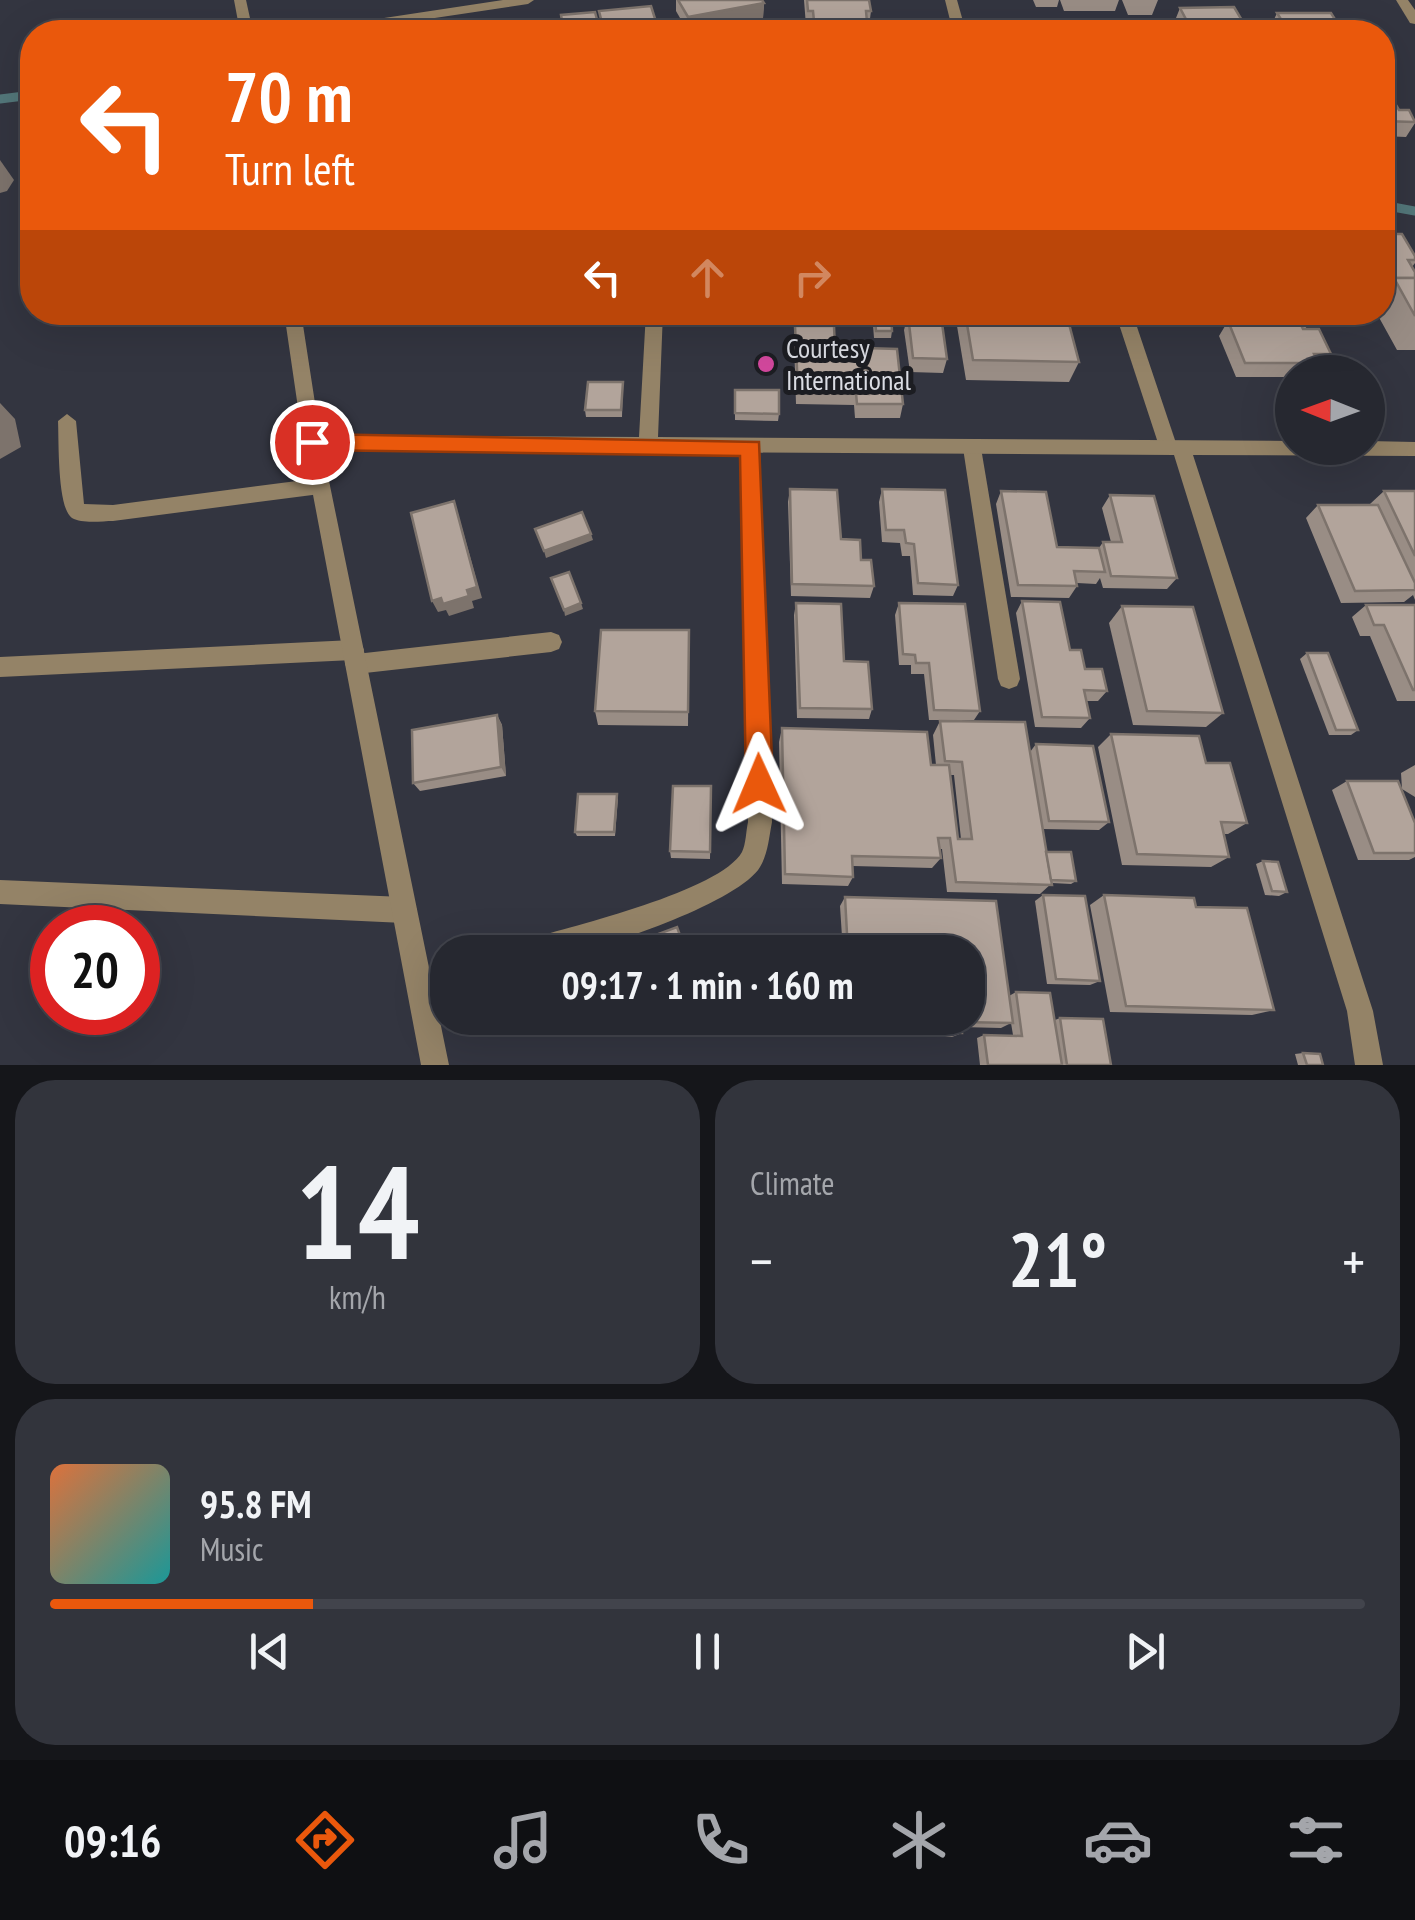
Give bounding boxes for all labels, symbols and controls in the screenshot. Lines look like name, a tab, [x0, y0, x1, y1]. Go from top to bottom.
text: 70 m	[225, 51, 353, 141]
icon: left	[60, 60, 190, 190]
text: Turn left	[225, 139, 355, 197]
icon: left	[575, 250, 630, 305]
icon: ahead	[680, 250, 735, 305]
icon: right	[785, 250, 840, 305]
place label: Courtesy International	[786, 329, 911, 398]
marker: Courtesy International	[755, 353, 777, 375]
north arrow	[1275, 355, 1385, 465]
map controls	[1275, 355, 1385, 465]
pin	[270, 400, 355, 485]
icon: arrive	[285, 415, 340, 470]
position arrow	[707, 732, 811, 836]
speed limit sign: 20	[30, 905, 160, 1035]
text: 09:17 · 1 min · 160 m	[561, 960, 854, 1009]
text: 14	[295, 1127, 420, 1295]
text: Climate	[750, 1162, 834, 1204]
text: 21°	[1008, 1211, 1107, 1308]
text: −	[750, 1225, 773, 1296]
text: +	[1342, 1225, 1365, 1296]
text: km/h	[329, 1276, 386, 1318]
text: 95.8 FM	[200, 1479, 312, 1528]
text: Music	[200, 1528, 263, 1570]
icon: previous	[242, 1624, 297, 1679]
icon: pause	[680, 1624, 735, 1679]
icon: next	[1118, 1624, 1173, 1679]
icon: directions	[290, 1805, 360, 1875]
icon: music	[488, 1805, 558, 1875]
icon: phone	[686, 1805, 756, 1875]
icon: climate	[884, 1805, 954, 1875]
icon: car	[1083, 1805, 1153, 1875]
icon: filters	[1281, 1805, 1351, 1875]
text: 09:16	[64, 1811, 161, 1869]

